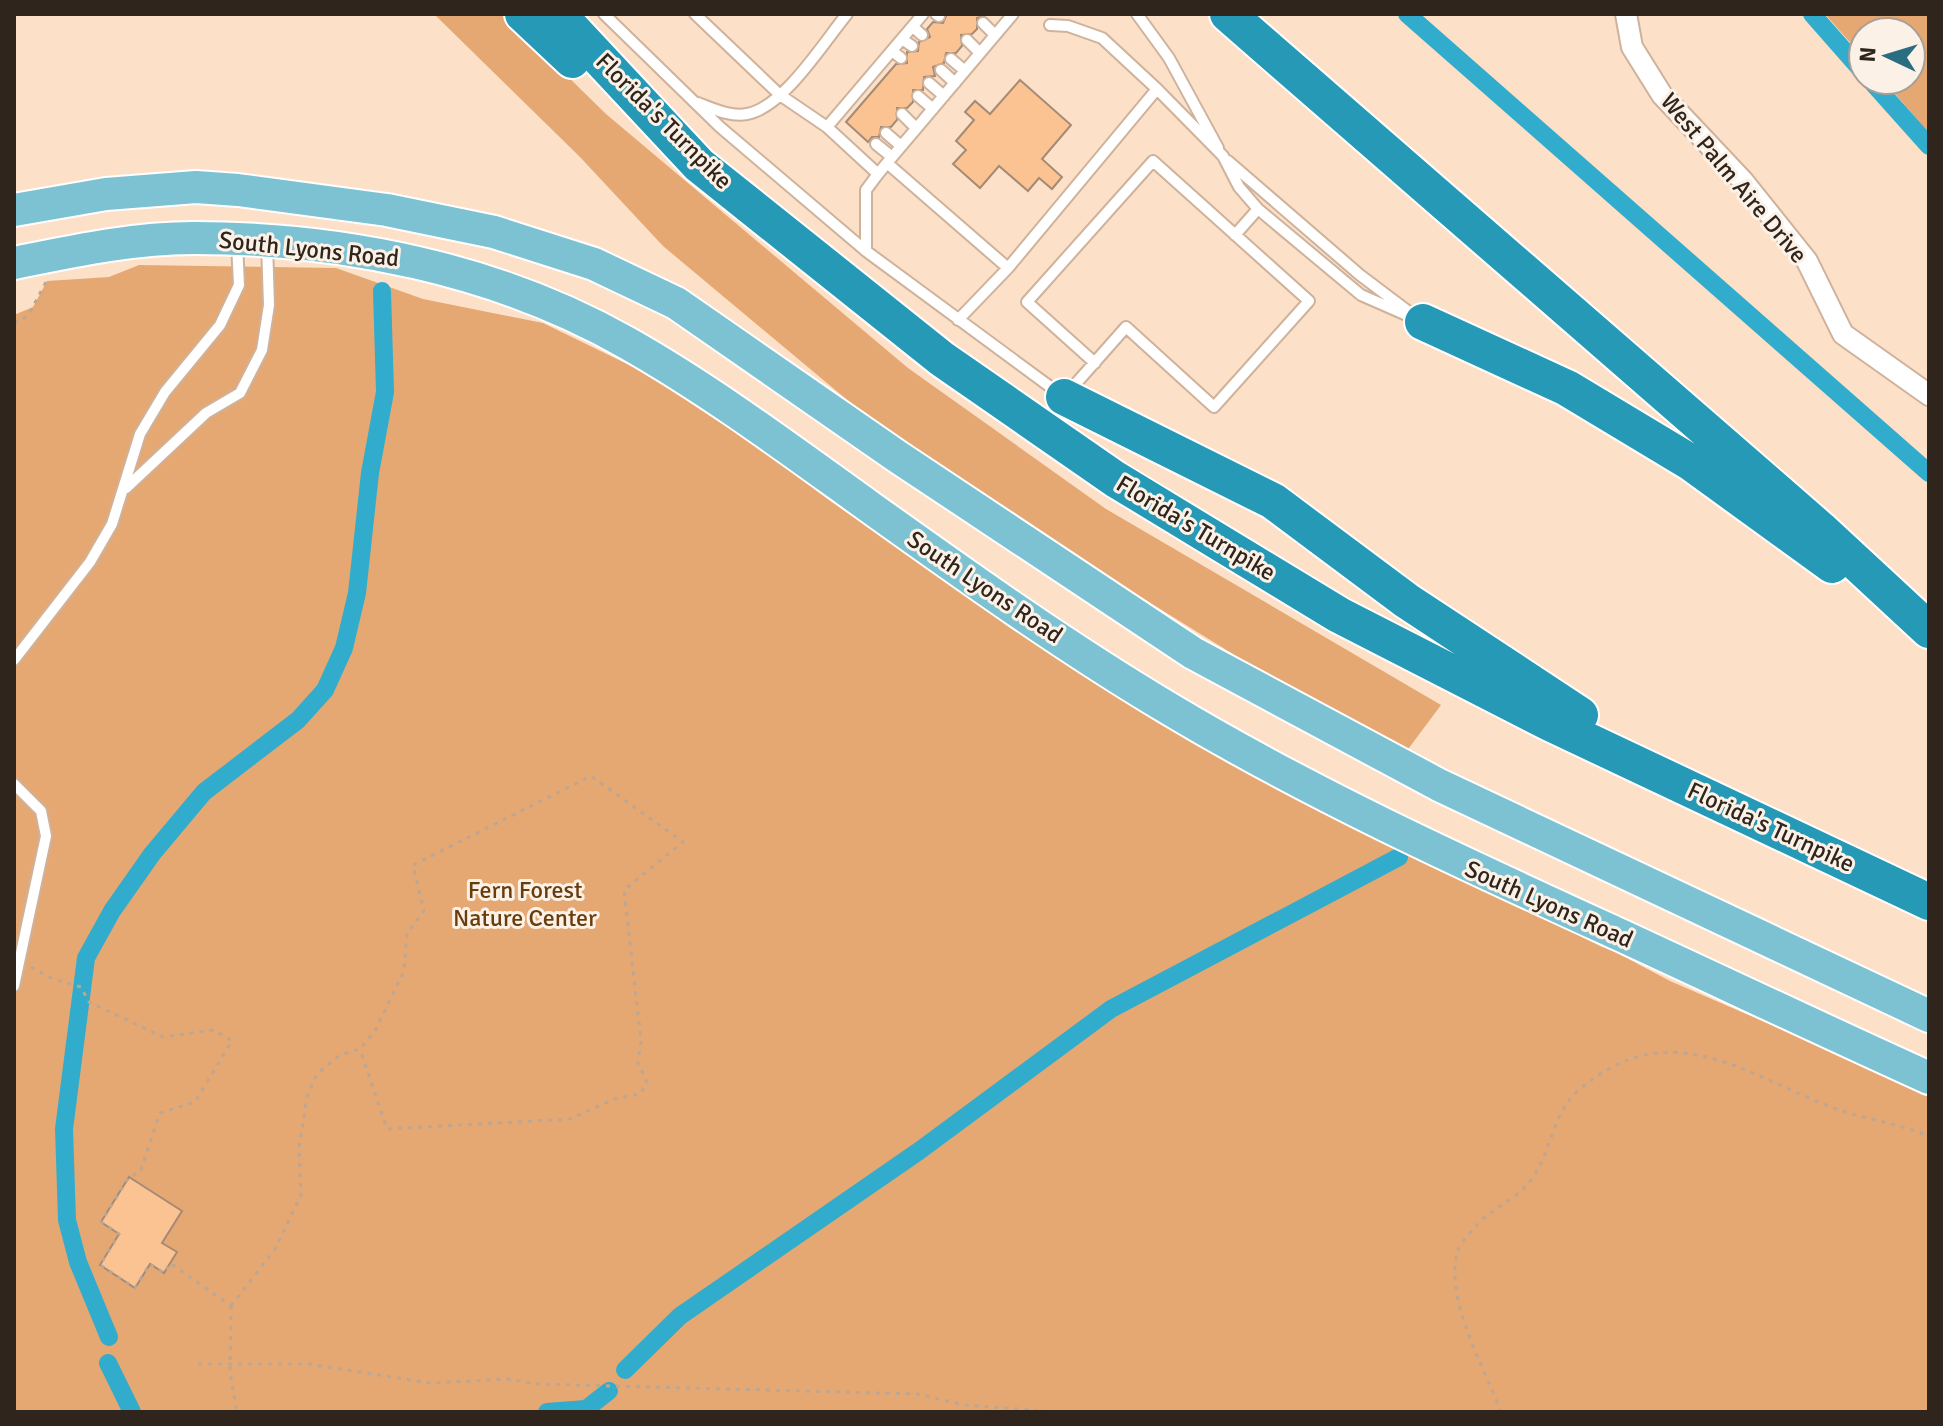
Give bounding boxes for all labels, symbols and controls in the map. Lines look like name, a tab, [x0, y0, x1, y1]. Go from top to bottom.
north arrow	[1847, 16, 1927, 96]
street label: Florida's Turnpike	[589, 46, 739, 196]
text: N	[1854, 46, 1882, 63]
street label: West Palm Aire Drive	[1654, 87, 1814, 269]
street label: South Lyons Road	[218, 225, 400, 273]
street label: Florida's Turnpike	[1111, 469, 1281, 587]
street label: South Lyons Road	[902, 524, 1068, 650]
street label: Florida's Turnpike	[1683, 775, 1859, 879]
street label: South Lyons Road	[1460, 854, 1638, 954]
park label: Fern Forest Nature Center	[453, 875, 597, 933]

